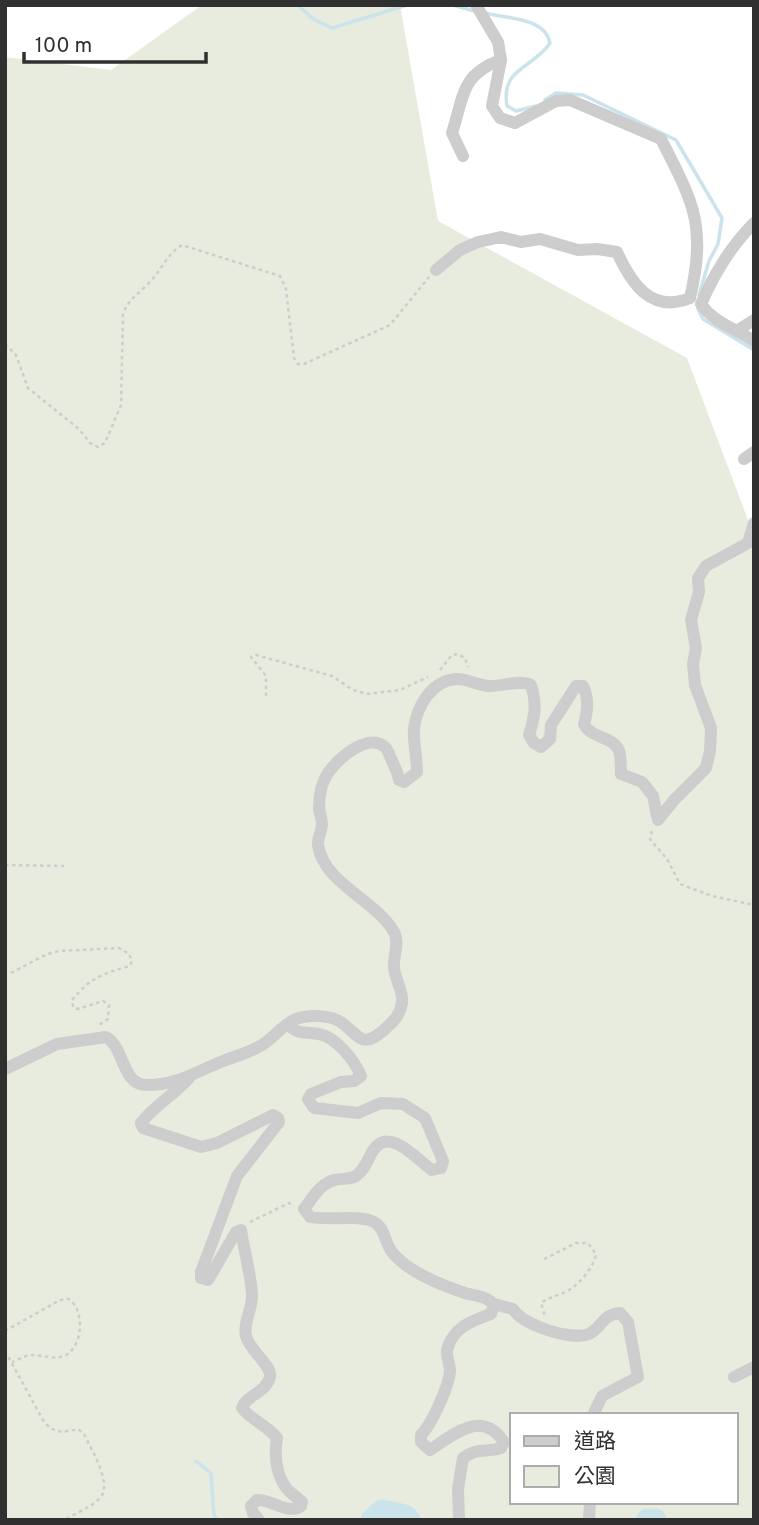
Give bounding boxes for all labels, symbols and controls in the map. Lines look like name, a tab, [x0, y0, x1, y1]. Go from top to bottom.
scale bar	[24, 21, 206, 65]
text: 100 m	[35, 33, 92, 60]
legend	[510, 1413, 738, 1504]
text: 道路	[574, 1429, 616, 1456]
text: 公園	[574, 1464, 616, 1491]

